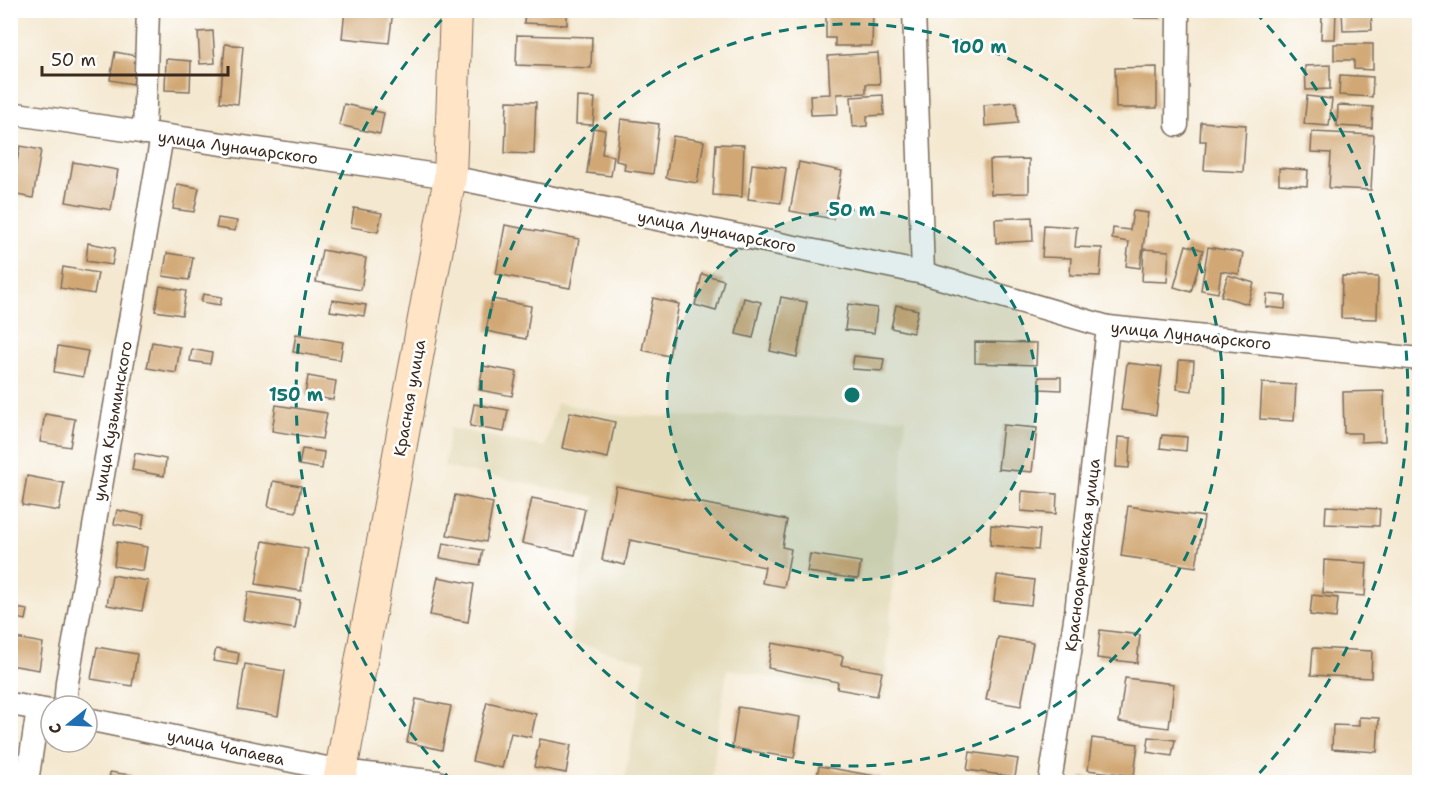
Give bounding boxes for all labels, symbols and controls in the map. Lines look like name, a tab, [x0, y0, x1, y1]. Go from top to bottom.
text: 100 m	[951, 35, 1007, 59]
scale bar	[42, 39, 228, 77]
text: 50 m	[51, 48, 96, 72]
street label: улица Луначарского	[157, 126, 319, 169]
text: 50 m	[829, 198, 876, 222]
street label: улица Луначарского	[636, 206, 798, 257]
street label: улица Луначарского	[1110, 317, 1272, 354]
street label: Красная улица	[389, 338, 430, 458]
street label: улица Кузьминского	[88, 339, 137, 503]
text: 150 m	[269, 383, 324, 407]
centre of rings	[842, 385, 862, 405]
street label: Красноармейская улица	[1060, 457, 1105, 653]
north arrow	[39, 694, 99, 754]
text: С	[44, 720, 67, 736]
street label: улица Чапаева	[165, 725, 287, 770]

